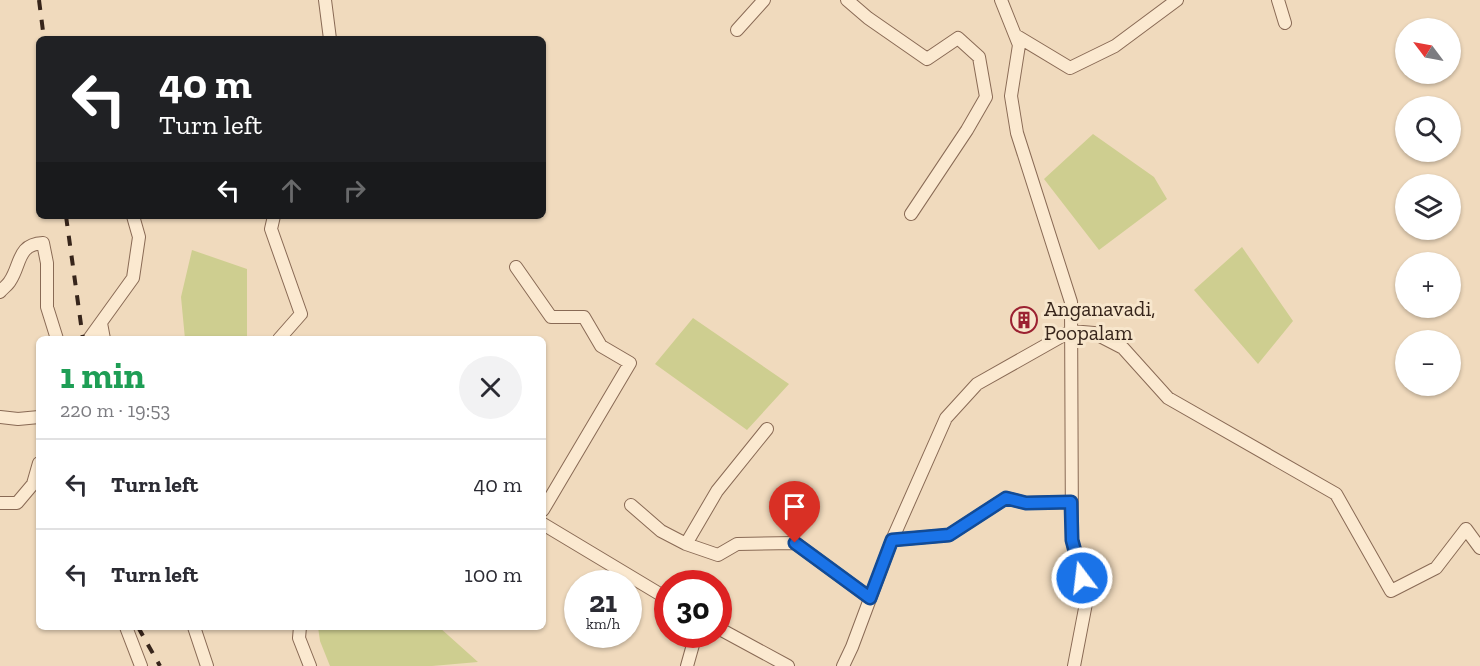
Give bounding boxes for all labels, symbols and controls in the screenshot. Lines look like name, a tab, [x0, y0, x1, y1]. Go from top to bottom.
north arrow	[1395, 18, 1461, 84]
map controls	[1395, 18, 1461, 396]
text: 40 m	[159, 58, 252, 109]
icon: left	[60, 60, 138, 138]
button: search	[1395, 96, 1461, 162]
text: Turn left	[159, 109, 262, 141]
icon: left	[212, 174, 245, 207]
icon: ahead	[275, 174, 308, 207]
icon: right	[338, 174, 371, 207]
button: layers	[1395, 174, 1461, 240]
button: +	[1395, 252, 1461, 318]
place label: Anganavadi, Poopalam	[1044, 296, 1156, 345]
building icon: Anganavadi, Poopalam	[1009, 305, 1039, 335]
button: −	[1395, 330, 1461, 396]
text: 1 min	[60, 354, 145, 397]
button: close	[459, 356, 522, 419]
text: 220 m · 19:53	[60, 398, 170, 422]
icon: left	[60, 468, 93, 501]
text: Turn left	[111, 471, 198, 498]
text: 40 m	[473, 471, 522, 498]
pin	[769, 481, 820, 543]
icon: arrive	[778, 490, 811, 523]
position arrow	[1050, 546, 1114, 610]
icon: left	[60, 558, 93, 591]
text: Turn left	[111, 561, 198, 588]
text: 100 m	[464, 561, 522, 588]
speed limit sign: 30	[654, 570, 732, 648]
text: 21	[589, 584, 617, 620]
text: km/h	[586, 615, 620, 633]

